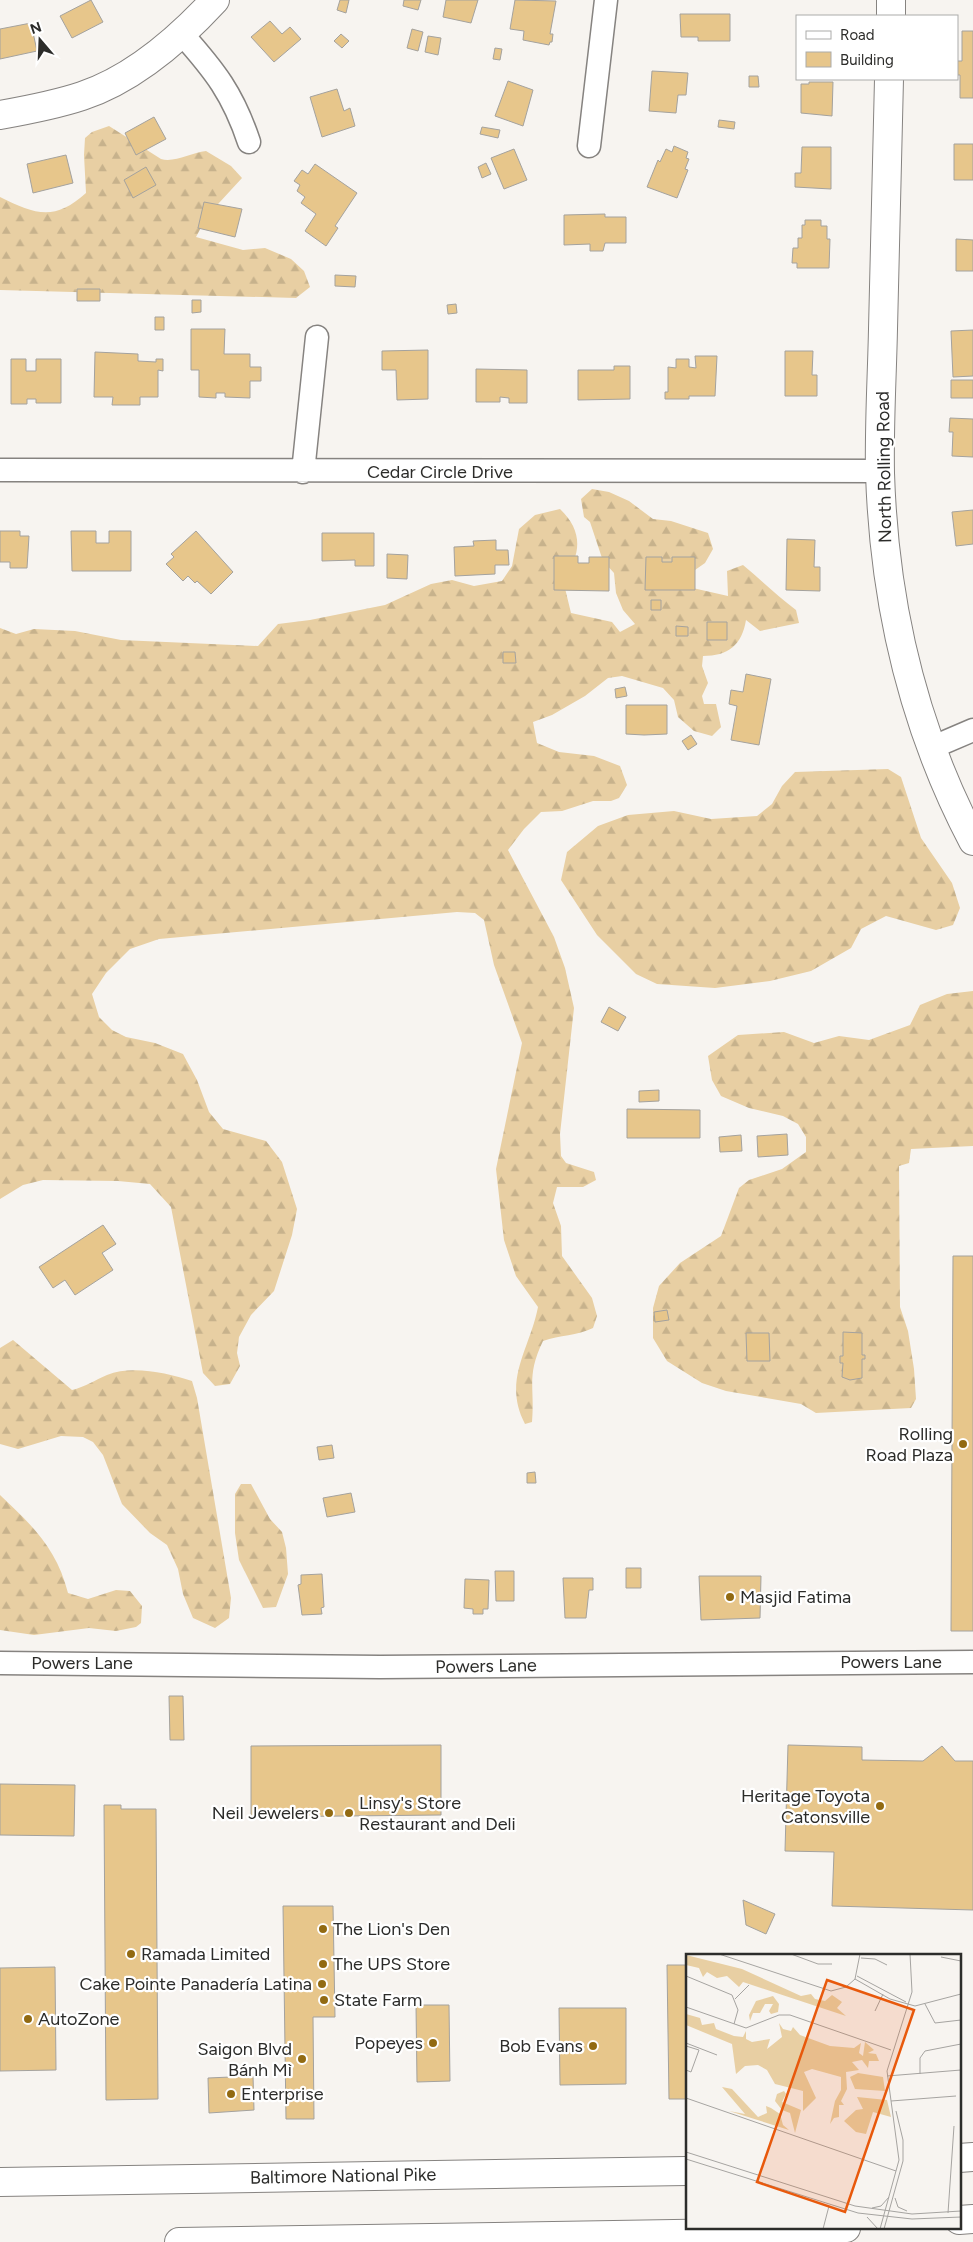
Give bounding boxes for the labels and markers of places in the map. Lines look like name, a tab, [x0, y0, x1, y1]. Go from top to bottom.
place label: Rolling Road Plaza	[866, 1423, 953, 1466]
marker: Rolling Road Plaza	[957, 1438, 969, 1450]
place label: Masjid Fatima	[740, 1586, 851, 1608]
marker: Masjid Fatima	[724, 1591, 736, 1603]
place label: Heritage Toyota Catonsville	[741, 1785, 870, 1828]
place label: Linsy's Store Restaurant and Deli	[359, 1792, 516, 1835]
marker: Heritage Toyota Catonsville	[874, 1800, 886, 1812]
place label: Neil Jewelers	[212, 1802, 319, 1824]
marker: Neil Jewelers	[323, 1807, 335, 1819]
marker: Linsy's Store Restaurant and Deli	[343, 1807, 355, 1819]
place label: The Lion's Den	[333, 1918, 450, 1940]
marker: The Lion's Den	[317, 1923, 329, 1935]
place label: Ramada Limited	[141, 1943, 270, 1965]
marker: Ramada Limited	[125, 1948, 137, 1960]
place label: The UPS Store	[333, 1953, 450, 1975]
marker: The UPS Store	[317, 1958, 329, 1970]
place label: Cake Pointe Panadería Latina	[79, 1973, 312, 1995]
marker: Cake Pointe Panadería Latina	[316, 1978, 328, 1990]
place label: State Farm	[334, 1989, 422, 2011]
marker: State Farm	[318, 1994, 330, 2006]
place label: AutoZone	[38, 2008, 119, 2030]
marker: AutoZone	[22, 2013, 34, 2025]
place label: Popeyes	[355, 2032, 423, 2054]
place label: Bob Evans	[499, 2035, 583, 2057]
marker: Popeyes	[427, 2037, 439, 2049]
place label: Saigon Blvd Bánh Mì	[197, 2038, 292, 2081]
marker: Bob Evans	[587, 2040, 599, 2052]
marker: Saigon Blvd Bánh Mì	[296, 2053, 308, 2065]
place label: Enterprise	[241, 2083, 324, 2105]
marker: Enterprise	[225, 2088, 237, 2100]

